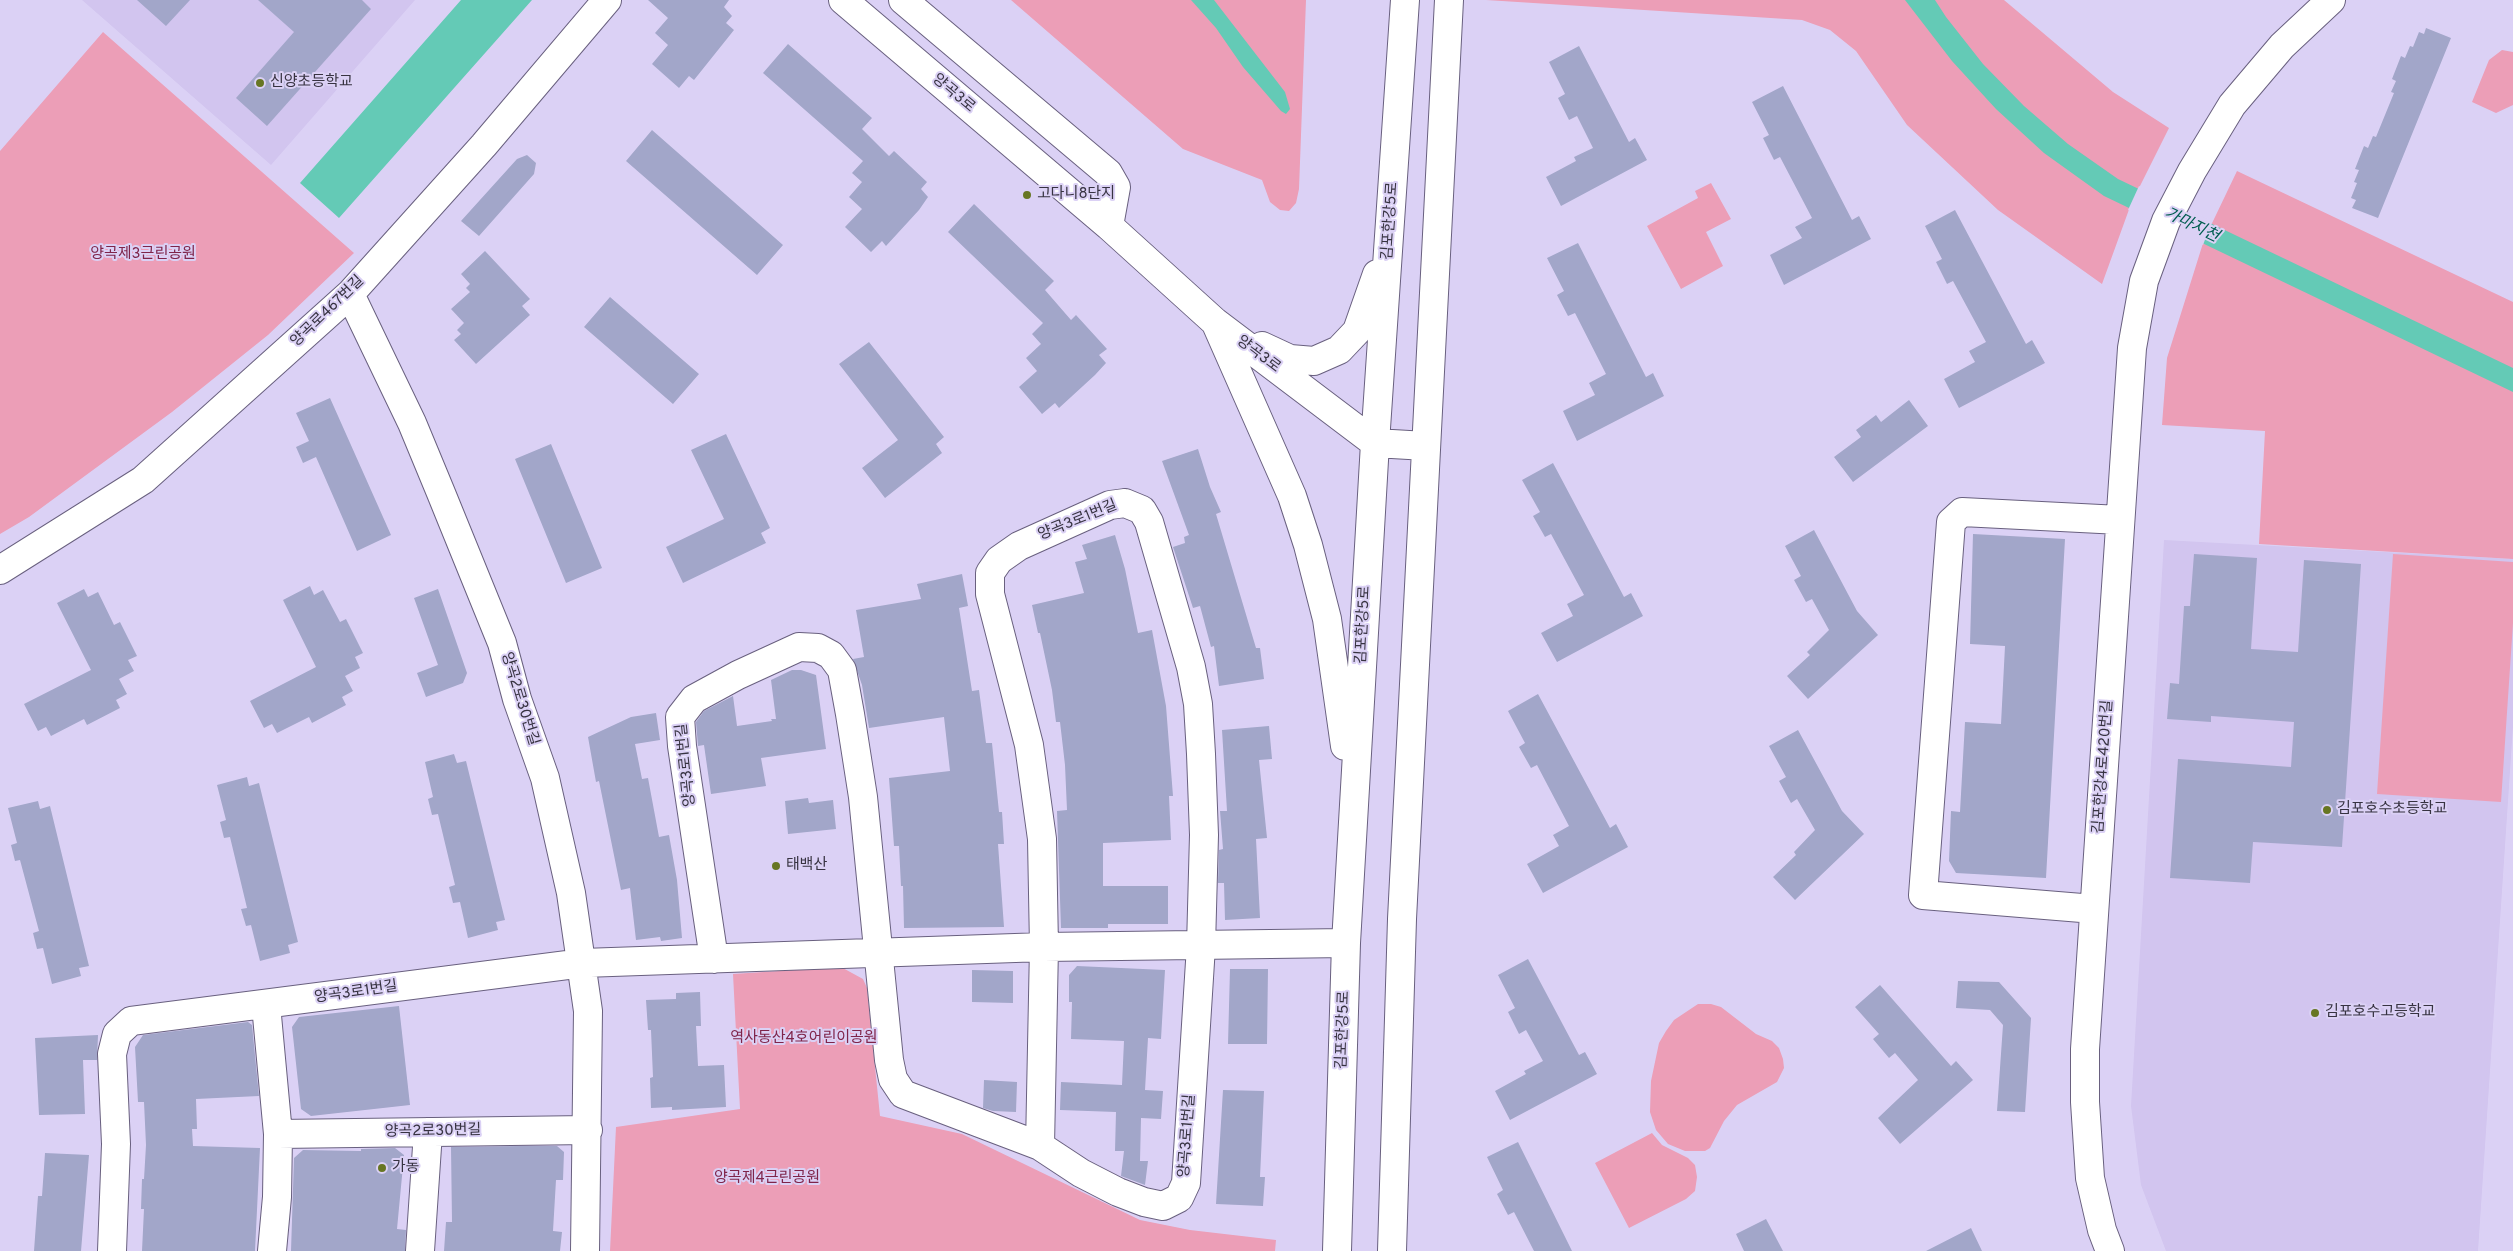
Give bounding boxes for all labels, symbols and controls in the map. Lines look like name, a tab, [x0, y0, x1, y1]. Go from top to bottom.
street label: 양곡3로	[928, 71, 978, 117]
place label: 신양초등학교	[270, 74, 353, 92]
marker: 신양초등학교	[254, 77, 266, 89]
street label: 김포한강5로	[1379, 181, 1403, 261]
place label: 고다니8단지	[1037, 186, 1115, 204]
marker: 고다니8단지	[1021, 189, 1033, 201]
water label: 가마지천	[2160, 204, 2222, 248]
park label: 양곡제3근린공원	[90, 246, 196, 264]
street label: 양곡로467번길	[288, 273, 368, 351]
street label: 양곡3로	[1232, 333, 1284, 377]
street label: 양곡3로1번길	[1036, 497, 1120, 545]
street label: 김포한강5로	[1353, 585, 1375, 665]
street label: 양곡2로30번길	[496, 650, 542, 748]
street label: 김포한강4로420번길	[2090, 700, 2118, 834]
street label: 양곡3로1번길	[674, 722, 700, 808]
place label: 김포호수초등학교	[2337, 801, 2447, 819]
marker: 김포호수초등학교	[2321, 804, 2333, 816]
place label: 태백산	[786, 857, 827, 875]
marker: 태백산	[770, 860, 782, 872]
street label: 양곡3로1번길	[313, 978, 399, 1008]
street label: 김포한강5로	[1334, 991, 1354, 1069]
place label: 김포호수고등학교	[2325, 1004, 2435, 1022]
marker: 김포호수고등학교	[2309, 1007, 2321, 1019]
park label: 역사동산4호어린이공원	[730, 1030, 878, 1048]
street label: 양곡3로1번길	[1176, 1094, 1200, 1178]
street label: 양곡2로30번길	[385, 1122, 481, 1142]
place label: 가동	[392, 1159, 420, 1177]
marker: 가동	[376, 1162, 388, 1174]
park label: 양곡제4근린공원	[714, 1170, 820, 1188]

